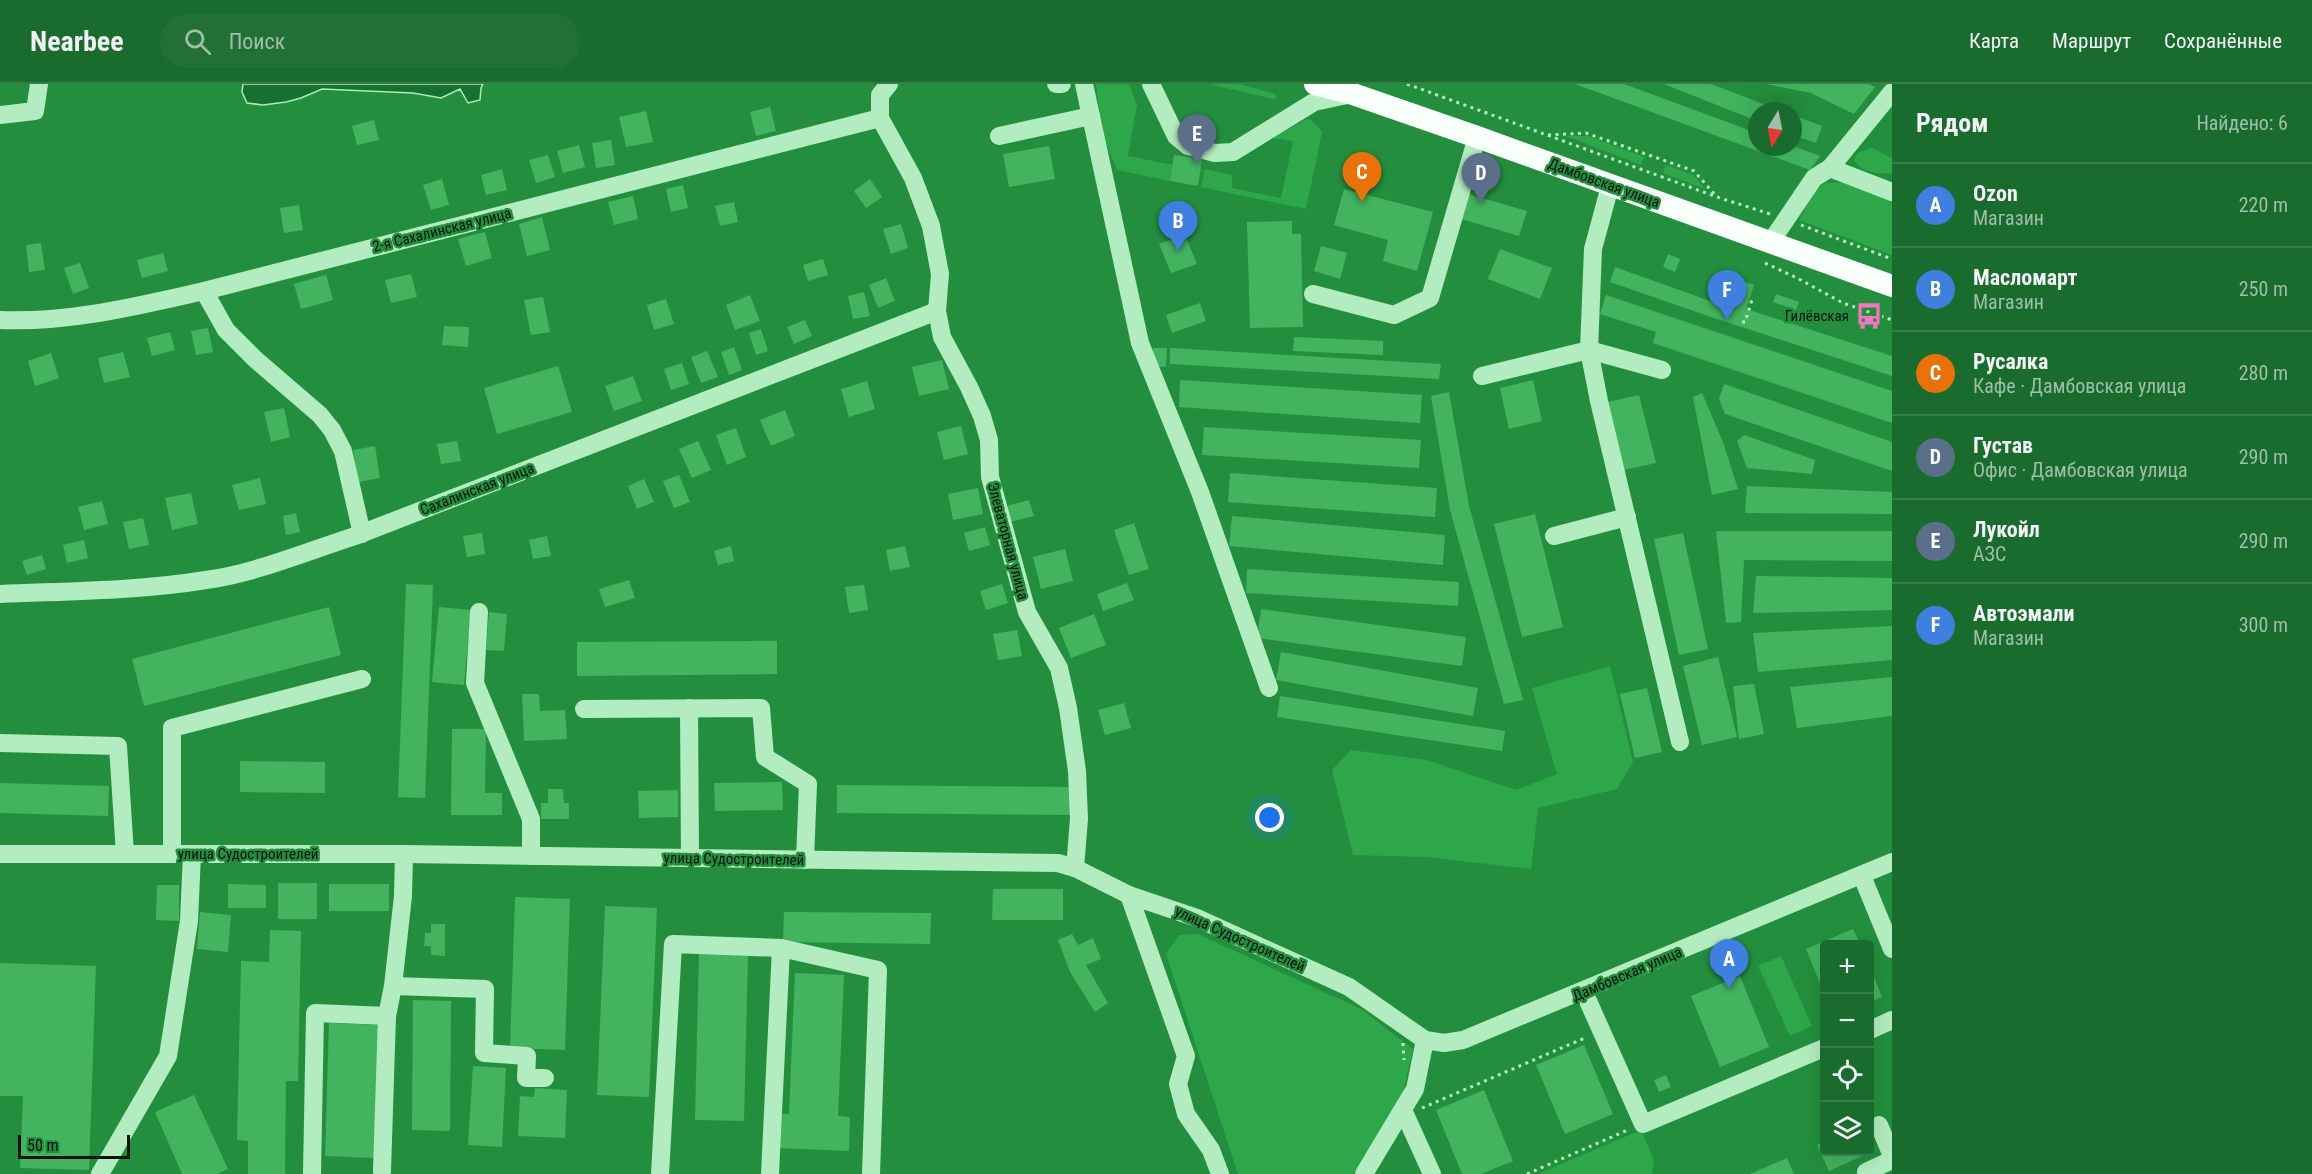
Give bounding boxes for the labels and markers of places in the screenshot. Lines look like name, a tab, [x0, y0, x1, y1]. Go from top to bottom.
pin: E	[1178, 115, 1216, 164]
pin: C	[1342, 152, 1382, 202]
pin: D	[1462, 154, 1500, 203]
pin: B	[1158, 202, 1198, 251]
pin: F	[1708, 270, 1746, 320]
bus stop icon: Гилёвская	[1854, 301, 1884, 331]
place label: Гилёвская	[1785, 307, 1849, 325]
pin: A	[1710, 940, 1748, 989]

